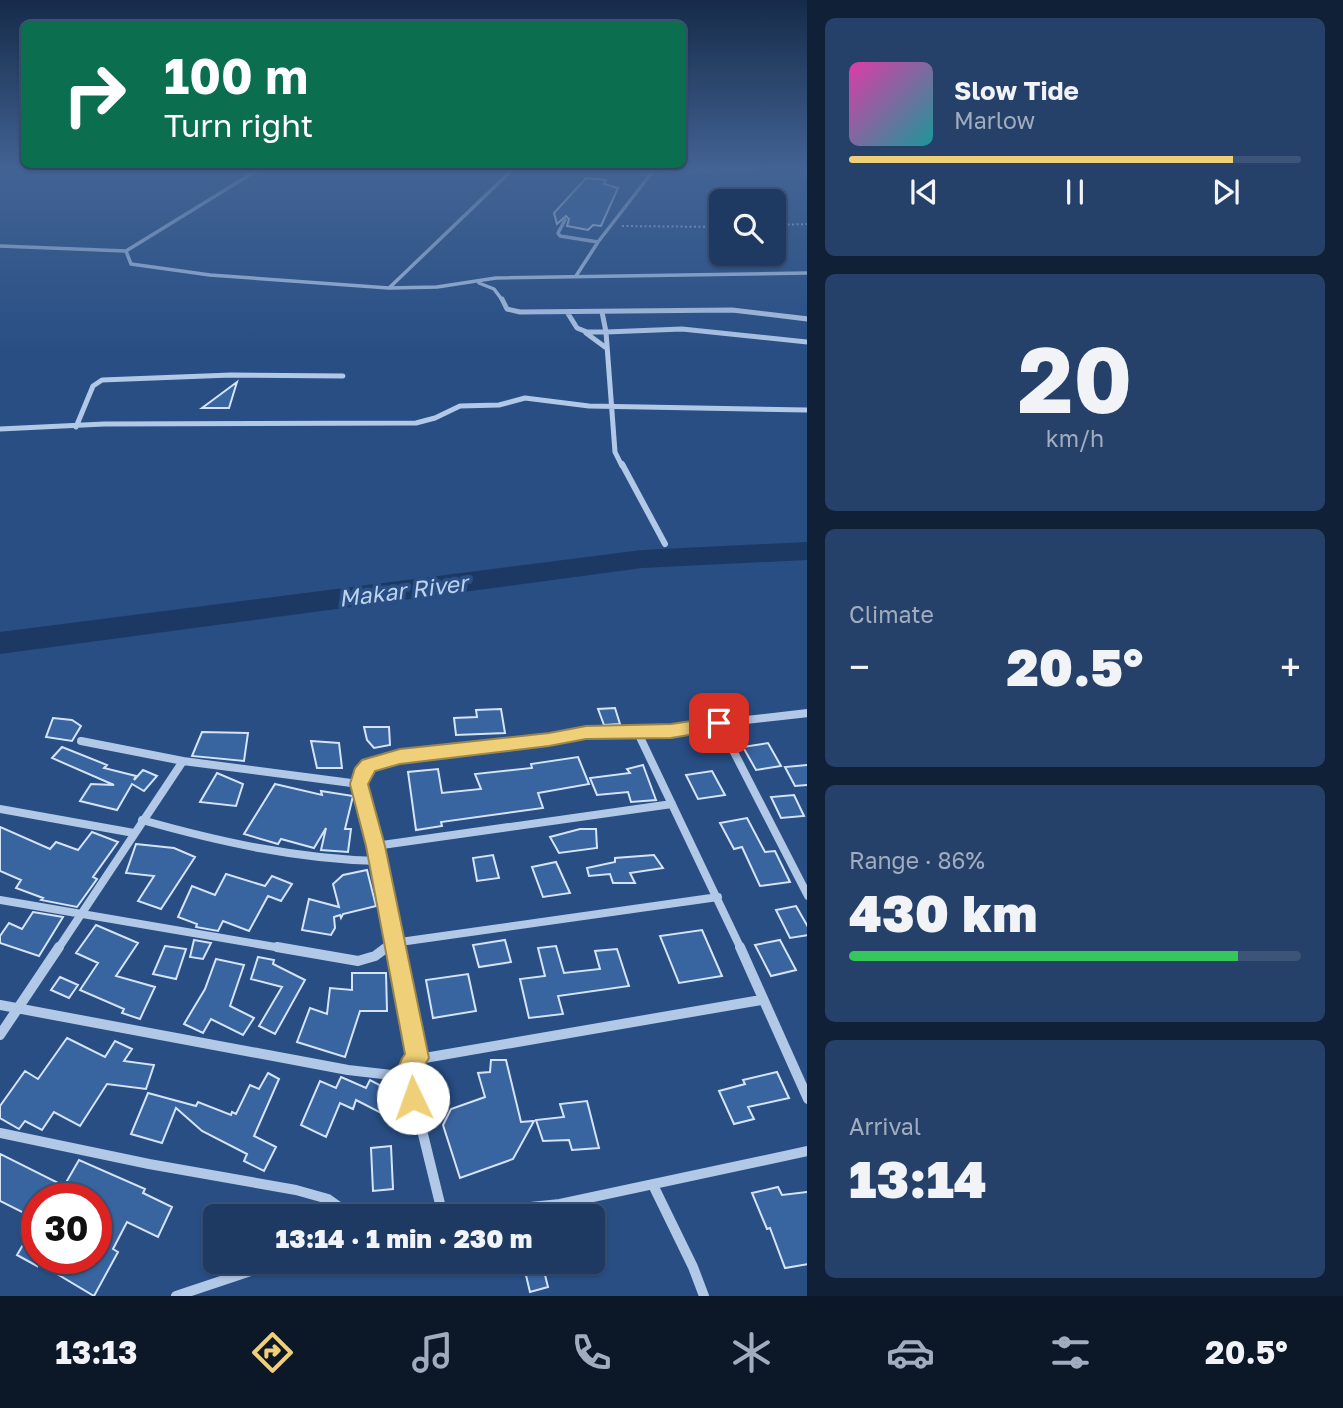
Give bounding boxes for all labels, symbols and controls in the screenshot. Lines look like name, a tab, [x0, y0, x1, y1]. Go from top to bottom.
text: 100 m	[164, 46, 308, 105]
icon: right	[49, 49, 140, 140]
text: Slow Tide	[954, 75, 1079, 106]
text: Turn right	[164, 106, 313, 144]
text: Marlow	[954, 106, 1035, 134]
icon: previous	[905, 173, 943, 211]
icon: pause	[1056, 173, 1094, 211]
icon: next	[1207, 173, 1245, 211]
map controls	[709, 189, 786, 266]
button: search	[709, 189, 786, 266]
text: 20	[1018, 324, 1132, 433]
text: km/h	[1046, 424, 1104, 452]
water label: Makar River	[337, 568, 472, 612]
text: Climate	[849, 600, 934, 628]
text: 20.5°	[1007, 635, 1143, 697]
text: −	[849, 644, 870, 689]
text: +	[1280, 644, 1301, 689]
pin	[689, 693, 749, 753]
icon: arrive	[700, 704, 738, 742]
text: Range · 86%	[849, 846, 985, 874]
text: 430 km	[849, 881, 1037, 943]
position arrow	[376, 1061, 450, 1135]
text: Arrival	[849, 1112, 921, 1140]
text: 13:14	[849, 1147, 987, 1209]
speed limit sign: 30	[21, 1183, 112, 1274]
text: 13:14 · 1 min · 230 m	[276, 1223, 532, 1254]
icon: directions	[248, 1328, 297, 1377]
icon: music	[408, 1328, 457, 1377]
icon: phone	[567, 1328, 616, 1377]
icon: climate	[727, 1328, 776, 1377]
icon: car	[886, 1328, 935, 1377]
icon: filters	[1046, 1328, 1095, 1377]
text: 13:13	[55, 1333, 138, 1371]
text: 20.5°	[1205, 1333, 1288, 1371]

